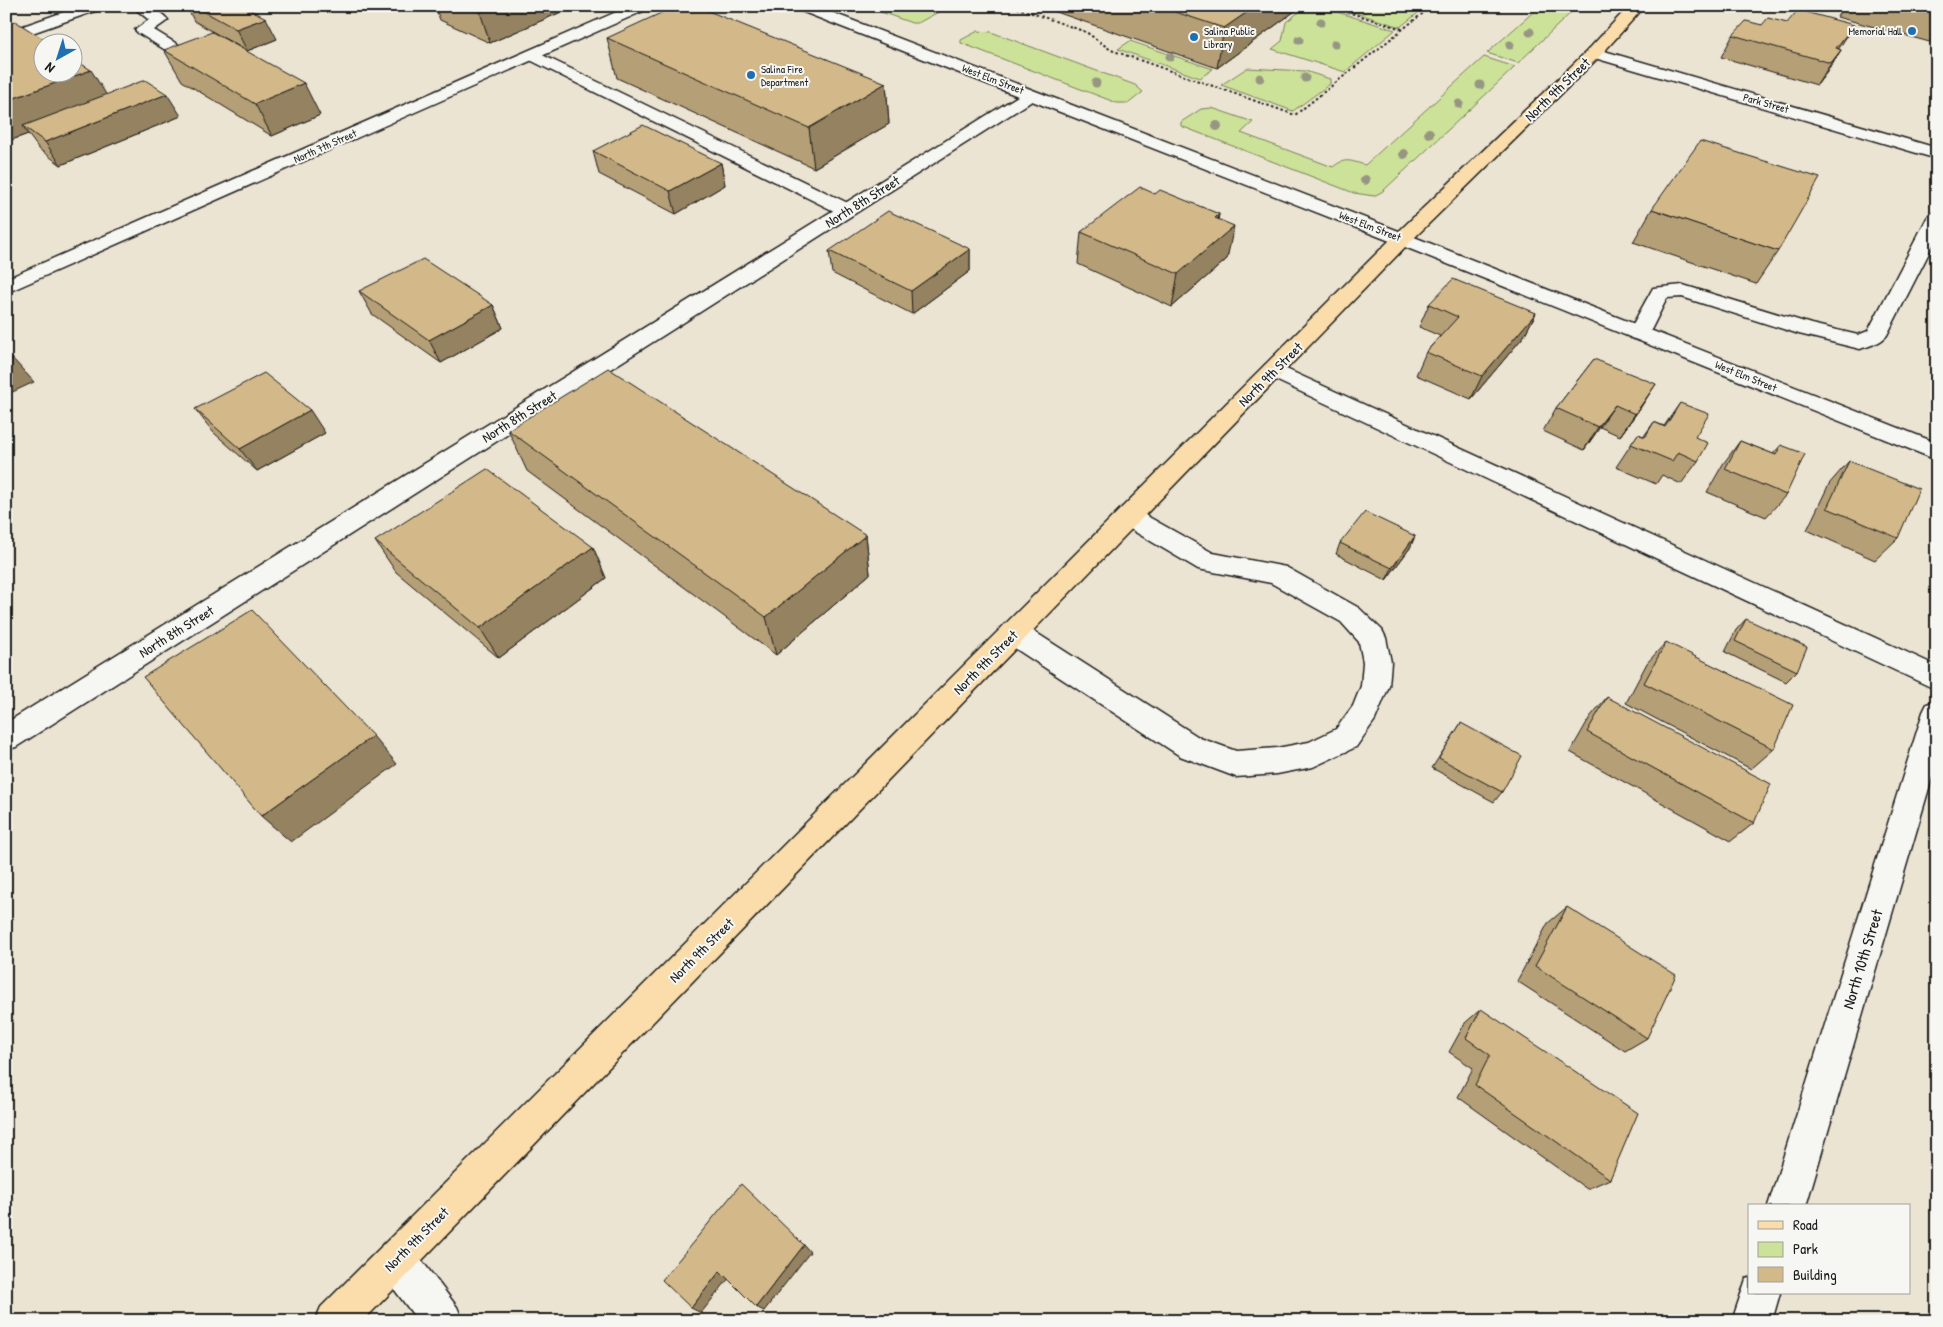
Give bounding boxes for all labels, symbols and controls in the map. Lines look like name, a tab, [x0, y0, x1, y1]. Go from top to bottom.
place label: Salina Public Library	[1204, 24, 1255, 51]
place label: Memorial Hall	[1848, 24, 1902, 38]
marker: Memorial Hall	[1906, 25, 1918, 37]
marker: Salina Public Library	[1188, 31, 1200, 43]
north arrow	[32, 32, 82, 82]
street label: North 9th Street	[1520, 53, 1594, 125]
text: N	[40, 58, 58, 78]
street label: West Elm Street	[960, 61, 1026, 97]
place label: Salina Fire Department	[761, 62, 808, 89]
marker: Salina Fire Department	[745, 69, 757, 81]
street label: Park Street	[1742, 90, 1791, 116]
street label: North 7th Street	[291, 126, 359, 166]
street label: North 8th Street	[821, 170, 903, 232]
street label: West Elm Street	[1337, 208, 1403, 244]
street label: North 9th Street	[1234, 337, 1307, 410]
street label: West Elm Street	[1713, 357, 1779, 395]
street label: North 8th Street	[478, 385, 560, 447]
street label: North 8th Street	[135, 600, 217, 662]
street label: North 9th Street	[949, 625, 1022, 698]
street label: North 10th Street	[1836, 906, 1888, 1012]
street label: North 9th Street	[665, 913, 738, 986]
street label: North 9th Street	[380, 1202, 453, 1275]
legend	[1748, 1204, 1910, 1294]
text: Road	[1793, 1214, 1818, 1235]
text: Park	[1793, 1238, 1818, 1259]
text: Building	[1793, 1264, 1837, 1285]

